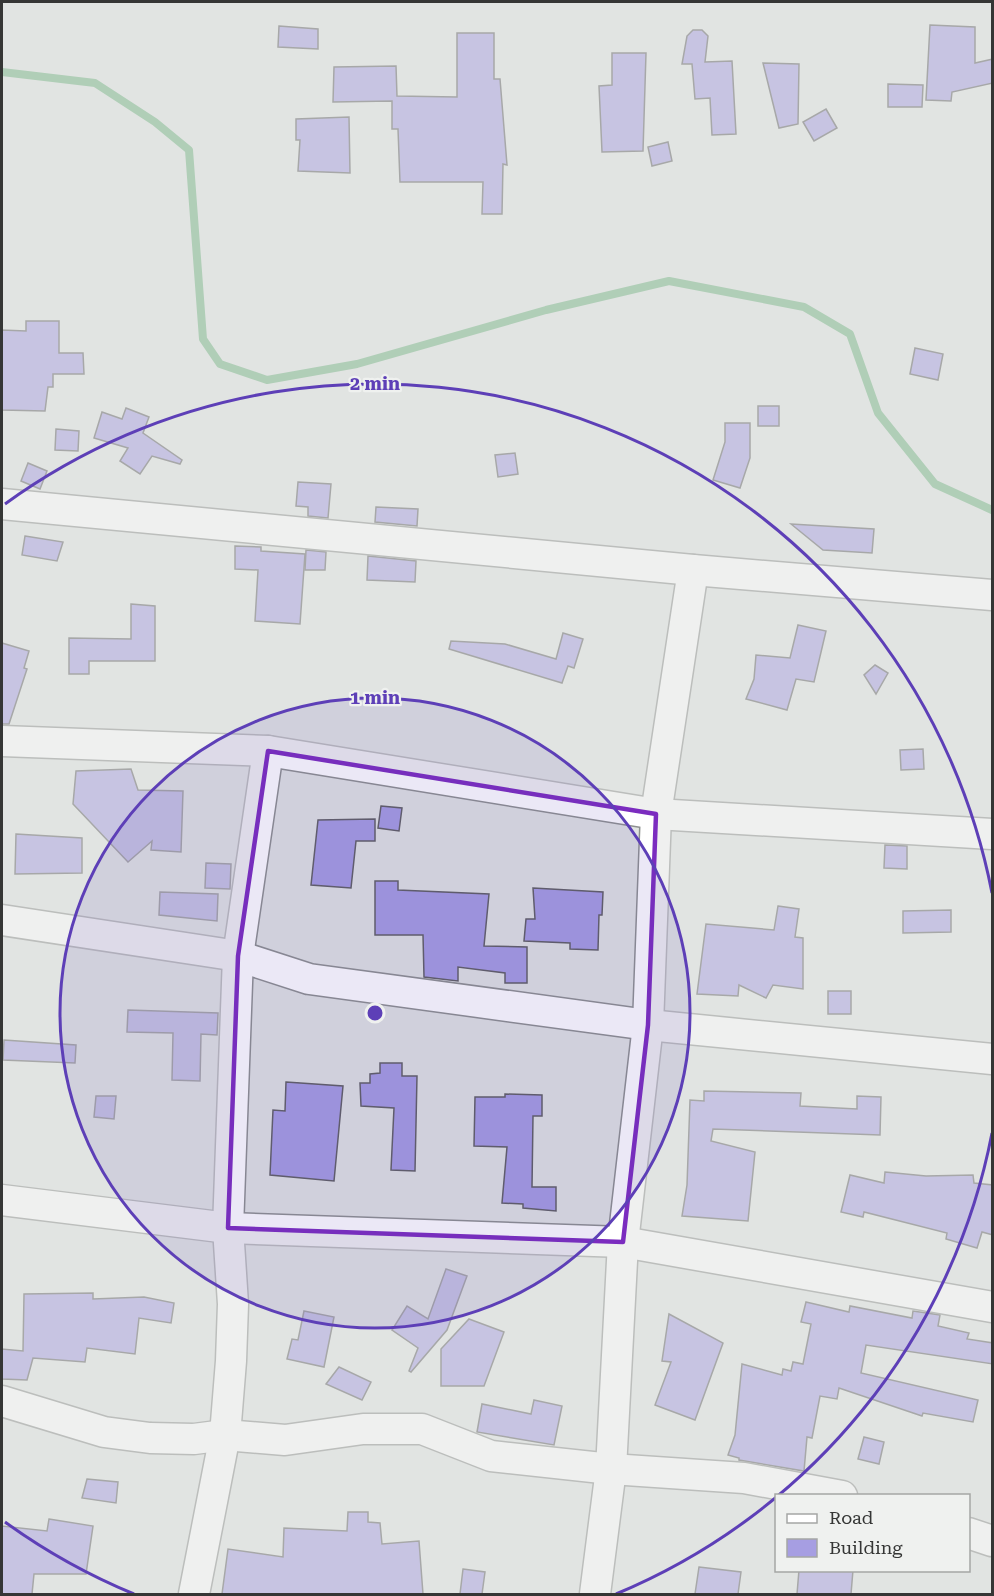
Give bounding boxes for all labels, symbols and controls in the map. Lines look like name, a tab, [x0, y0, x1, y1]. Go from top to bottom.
text: 2 min	[350, 373, 400, 394]
text: 1 min	[350, 687, 400, 708]
centre of rings	[365, 1003, 385, 1023]
legend	[775, 1494, 970, 1572]
text: Road	[829, 1507, 874, 1528]
text: Building	[829, 1537, 903, 1558]

